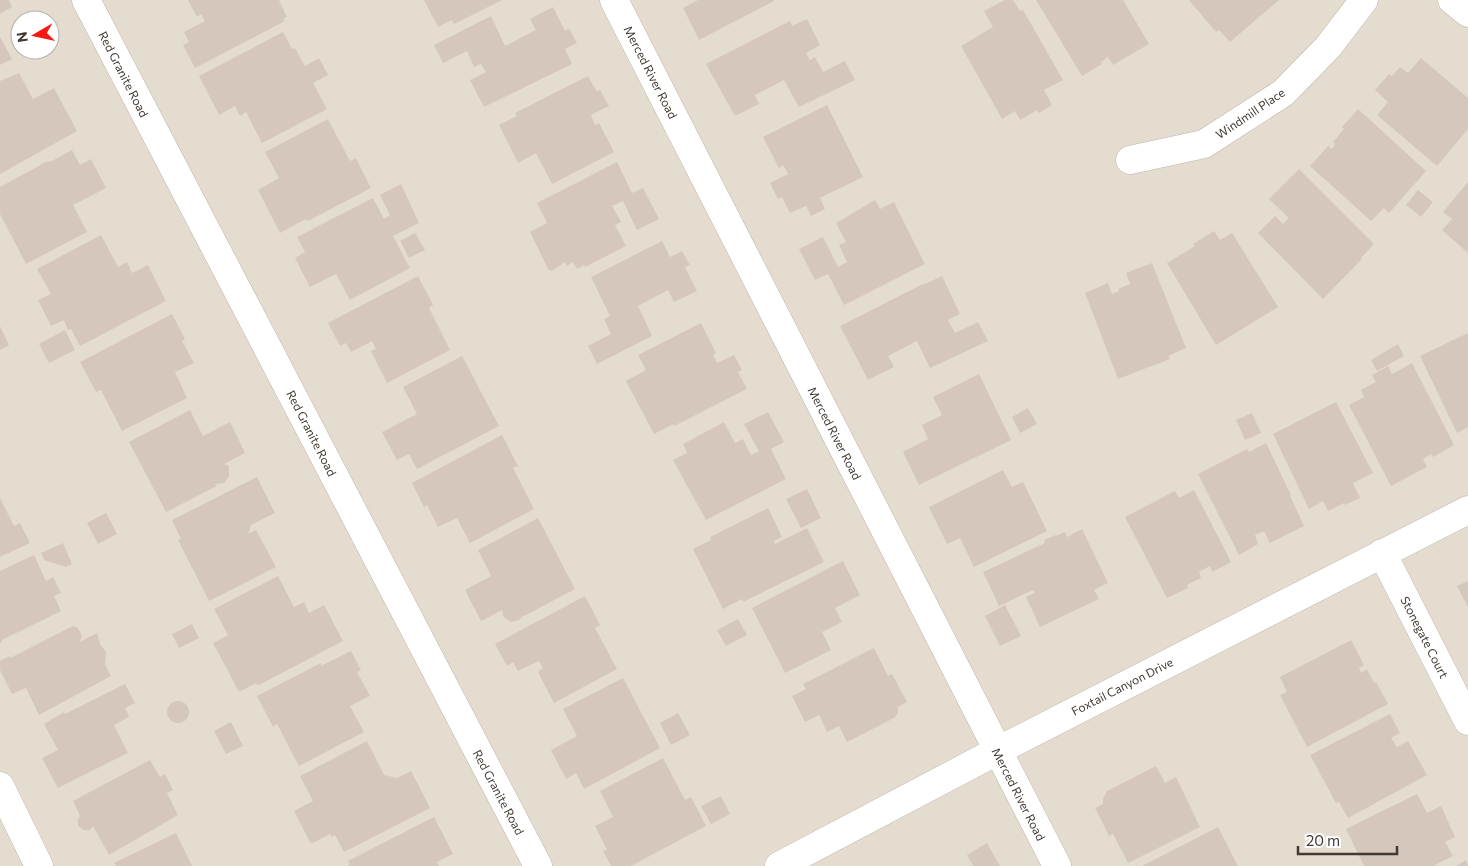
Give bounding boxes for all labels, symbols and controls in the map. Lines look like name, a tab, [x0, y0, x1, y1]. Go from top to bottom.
north arrow	[10, 10, 60, 60]
street label: Merced River Road	[622, 23, 681, 121]
street label: Red Granite Road	[96, 29, 152, 119]
text: N	[12, 31, 31, 44]
street label: Windmill Place	[1213, 85, 1287, 141]
street label: Merced River Road	[806, 384, 865, 482]
street label: Red Granite Road	[284, 388, 340, 478]
street label: Stonegate Court	[1398, 594, 1452, 680]
street label: Foxtail Canyon Drive	[1069, 654, 1175, 718]
street label: Merced River Road	[990, 745, 1049, 843]
street label: Red Granite Road	[471, 747, 527, 837]
scale bar	[1298, 824, 1397, 856]
text: 20 m	[1306, 831, 1340, 849]

